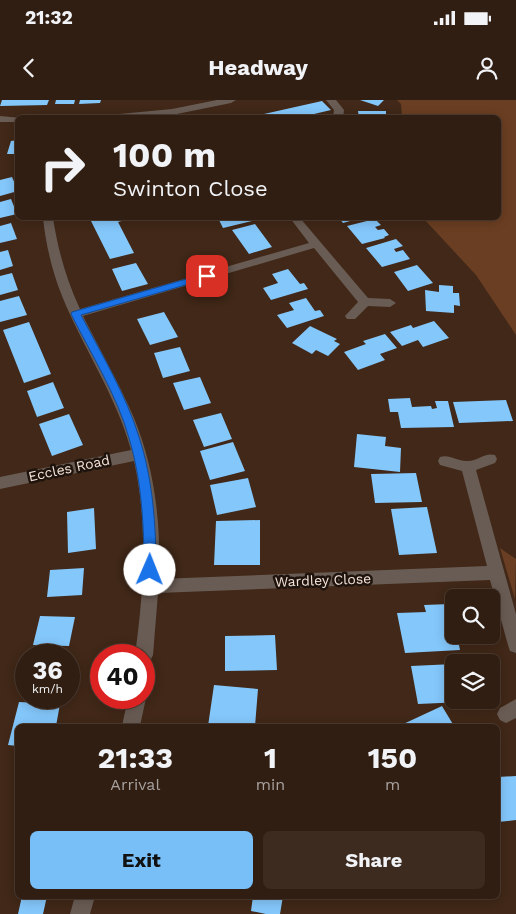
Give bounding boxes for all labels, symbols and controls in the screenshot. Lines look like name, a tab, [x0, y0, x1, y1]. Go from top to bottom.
text: 21:32	[25, 6, 73, 29]
icon: back	[15, 54, 43, 82]
icon: person	[473, 54, 501, 82]
text: Headway	[208, 55, 308, 80]
text: 100 m	[113, 134, 216, 176]
icon: right	[30, 135, 95, 200]
text: Swinton Close	[113, 176, 268, 201]
pin	[186, 255, 228, 297]
icon: arrive	[193, 262, 221, 290]
street label: Eccles Road	[27, 452, 111, 484]
position arrow	[123, 543, 175, 595]
street label: Wardley Close	[274, 570, 372, 590]
map controls	[445, 589, 500, 709]
button: search	[445, 589, 500, 644]
speed limit sign: 40	[90, 644, 155, 709]
button: layers	[445, 654, 500, 709]
text: 36	[32, 656, 63, 685]
text: km/h	[32, 682, 63, 696]
text: 21:33	[98, 740, 173, 775]
text: 1	[264, 740, 277, 775]
text: 150	[368, 740, 417, 775]
text: Arrival	[110, 775, 160, 794]
text: min	[256, 775, 285, 794]
text: m	[385, 775, 400, 794]
button: Exit	[30, 831, 253, 889]
button: Share	[263, 831, 485, 889]

